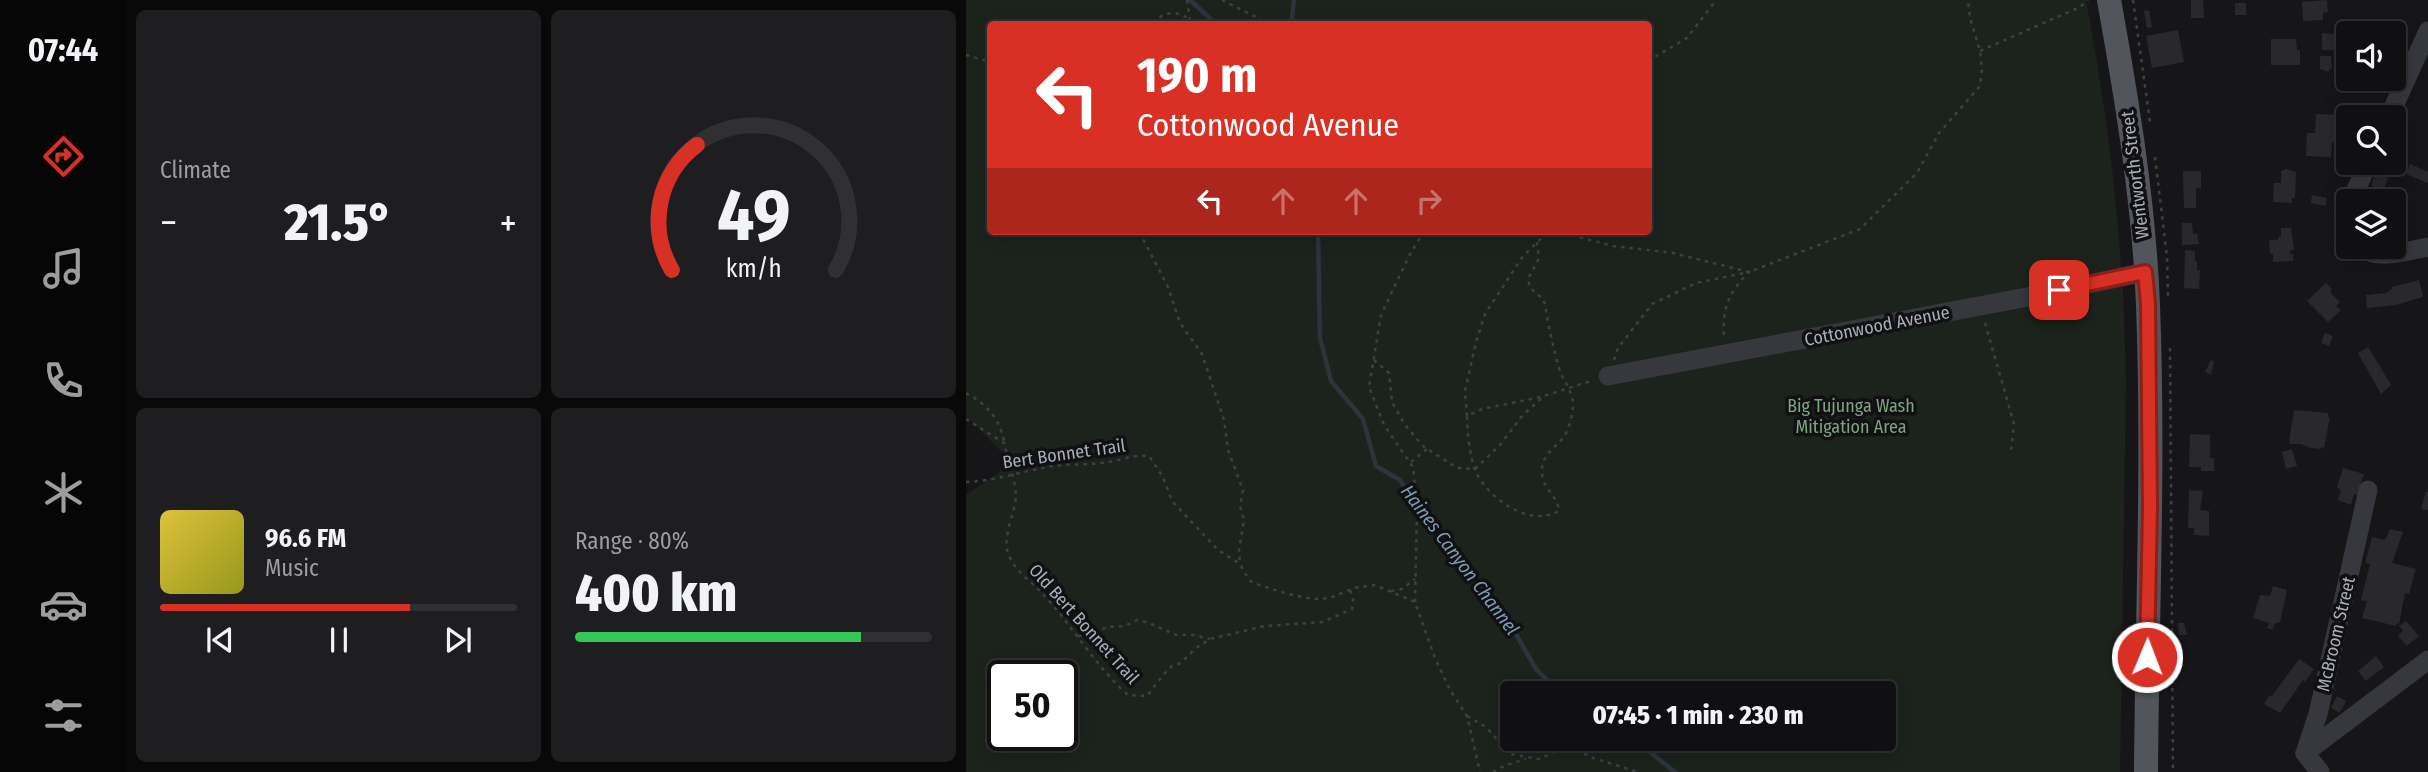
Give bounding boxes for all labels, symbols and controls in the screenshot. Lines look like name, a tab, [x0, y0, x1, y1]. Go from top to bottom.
map controls	[2336, 21, 2406, 259]
button: sound	[2336, 21, 2406, 91]
text: 07:44	[28, 31, 98, 69]
text: 190 m	[1137, 46, 1257, 105]
icon: left	[1022, 49, 1113, 140]
button: search	[2336, 105, 2406, 175]
text: Cottonwood Avenue	[1137, 106, 1399, 144]
street label: Wentworth Street	[2116, 110, 2154, 240]
icon: directions	[39, 132, 88, 181]
text: Climate	[160, 156, 231, 184]
text: 49	[717, 172, 790, 259]
icon: left	[1191, 182, 1229, 220]
icon: ahead	[1264, 182, 1302, 220]
icon: ahead	[1337, 182, 1375, 220]
icon: right	[1410, 182, 1448, 220]
button: layers	[2336, 189, 2406, 259]
text: 21.5°	[284, 191, 393, 254]
text: −	[160, 200, 177, 246]
text: +	[500, 200, 517, 246]
icon: music	[39, 244, 88, 293]
text: km/h	[726, 254, 781, 284]
pin	[2029, 260, 2089, 320]
icon: arrive	[2040, 271, 2078, 309]
street label: Cottonwood Avenue	[1803, 301, 1952, 351]
icon: phone	[39, 356, 88, 405]
park label: Big Tujunga Wash Mitigation Area	[1787, 395, 1915, 438]
street label: Bert Bonnet Trail	[1001, 434, 1127, 474]
icon: climate	[39, 468, 88, 517]
water label: Haines Canyon Channel	[1396, 480, 1524, 640]
text: 96.6 FM	[265, 523, 346, 554]
text: Range · 80%	[575, 527, 689, 555]
text: Music	[265, 554, 319, 582]
street label: Old Bert Bonnet Trail	[1024, 559, 1144, 689]
text: 400 km	[575, 562, 737, 625]
street label: McBroom Street	[2312, 574, 2360, 694]
icon: car	[39, 580, 88, 629]
position arrow	[2110, 620, 2184, 694]
icon: previous	[201, 621, 239, 659]
icon: pause	[320, 621, 358, 659]
icon: next	[439, 621, 477, 659]
speed limit sign: 50	[987, 660, 1078, 751]
icon: filters	[39, 691, 88, 740]
text: 07:45 · 1 min · 230 m	[1593, 700, 1803, 731]

